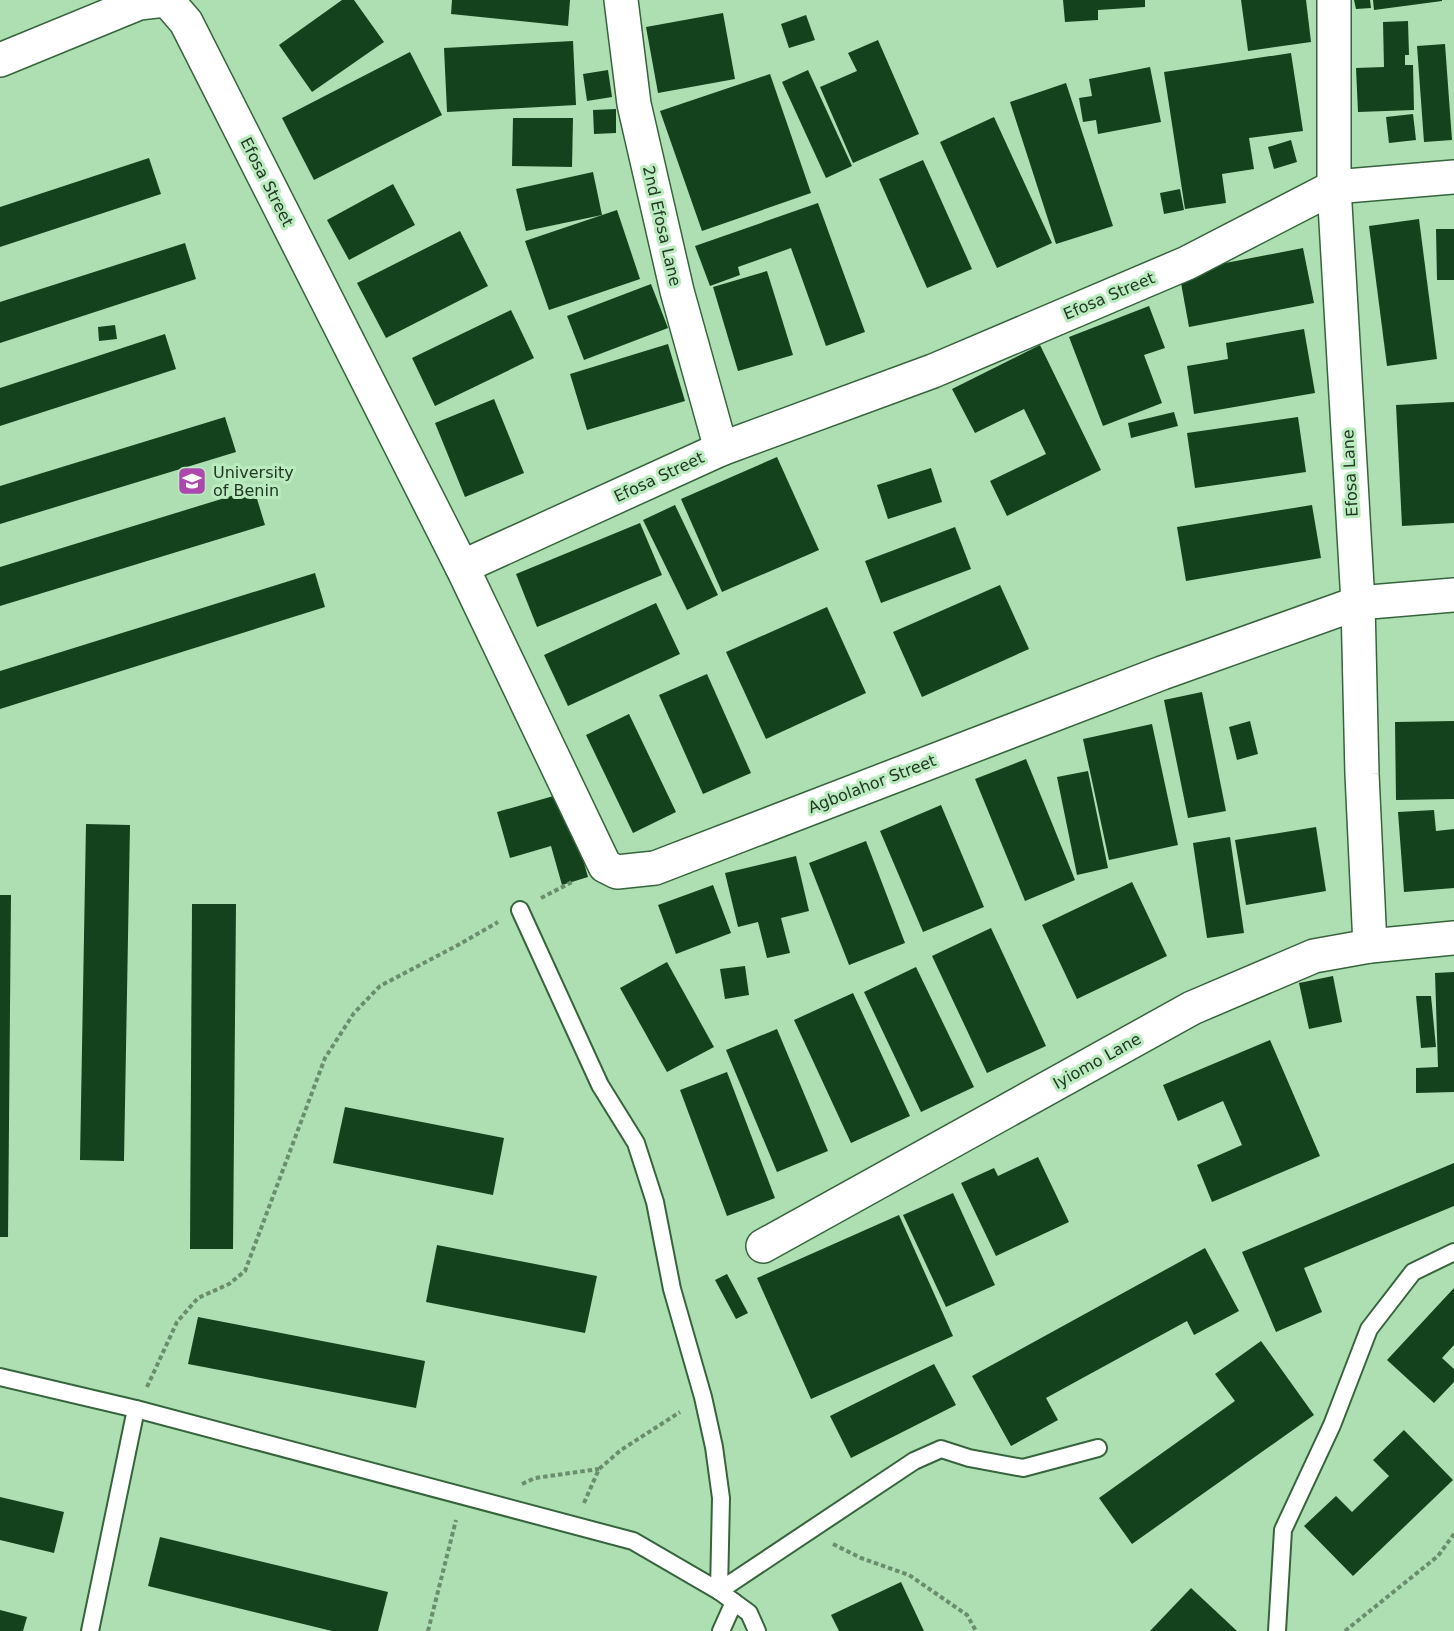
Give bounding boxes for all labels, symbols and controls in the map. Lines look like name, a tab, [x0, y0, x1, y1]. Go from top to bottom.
street label: Efosa Street	[236, 134, 298, 230]
street label: 2nd Efosa Lane	[639, 164, 685, 288]
street label: Efosa Street	[1060, 268, 1158, 324]
street label: Efosa Lane	[1338, 429, 1362, 517]
street label: Efosa Street	[611, 448, 707, 506]
place label: University of Benin	[213, 463, 294, 500]
school or university icon: University of Benin	[176, 465, 208, 497]
street label: Agbolahor Street	[805, 751, 939, 817]
street label: Iyiomo Lane	[1050, 1029, 1144, 1093]

